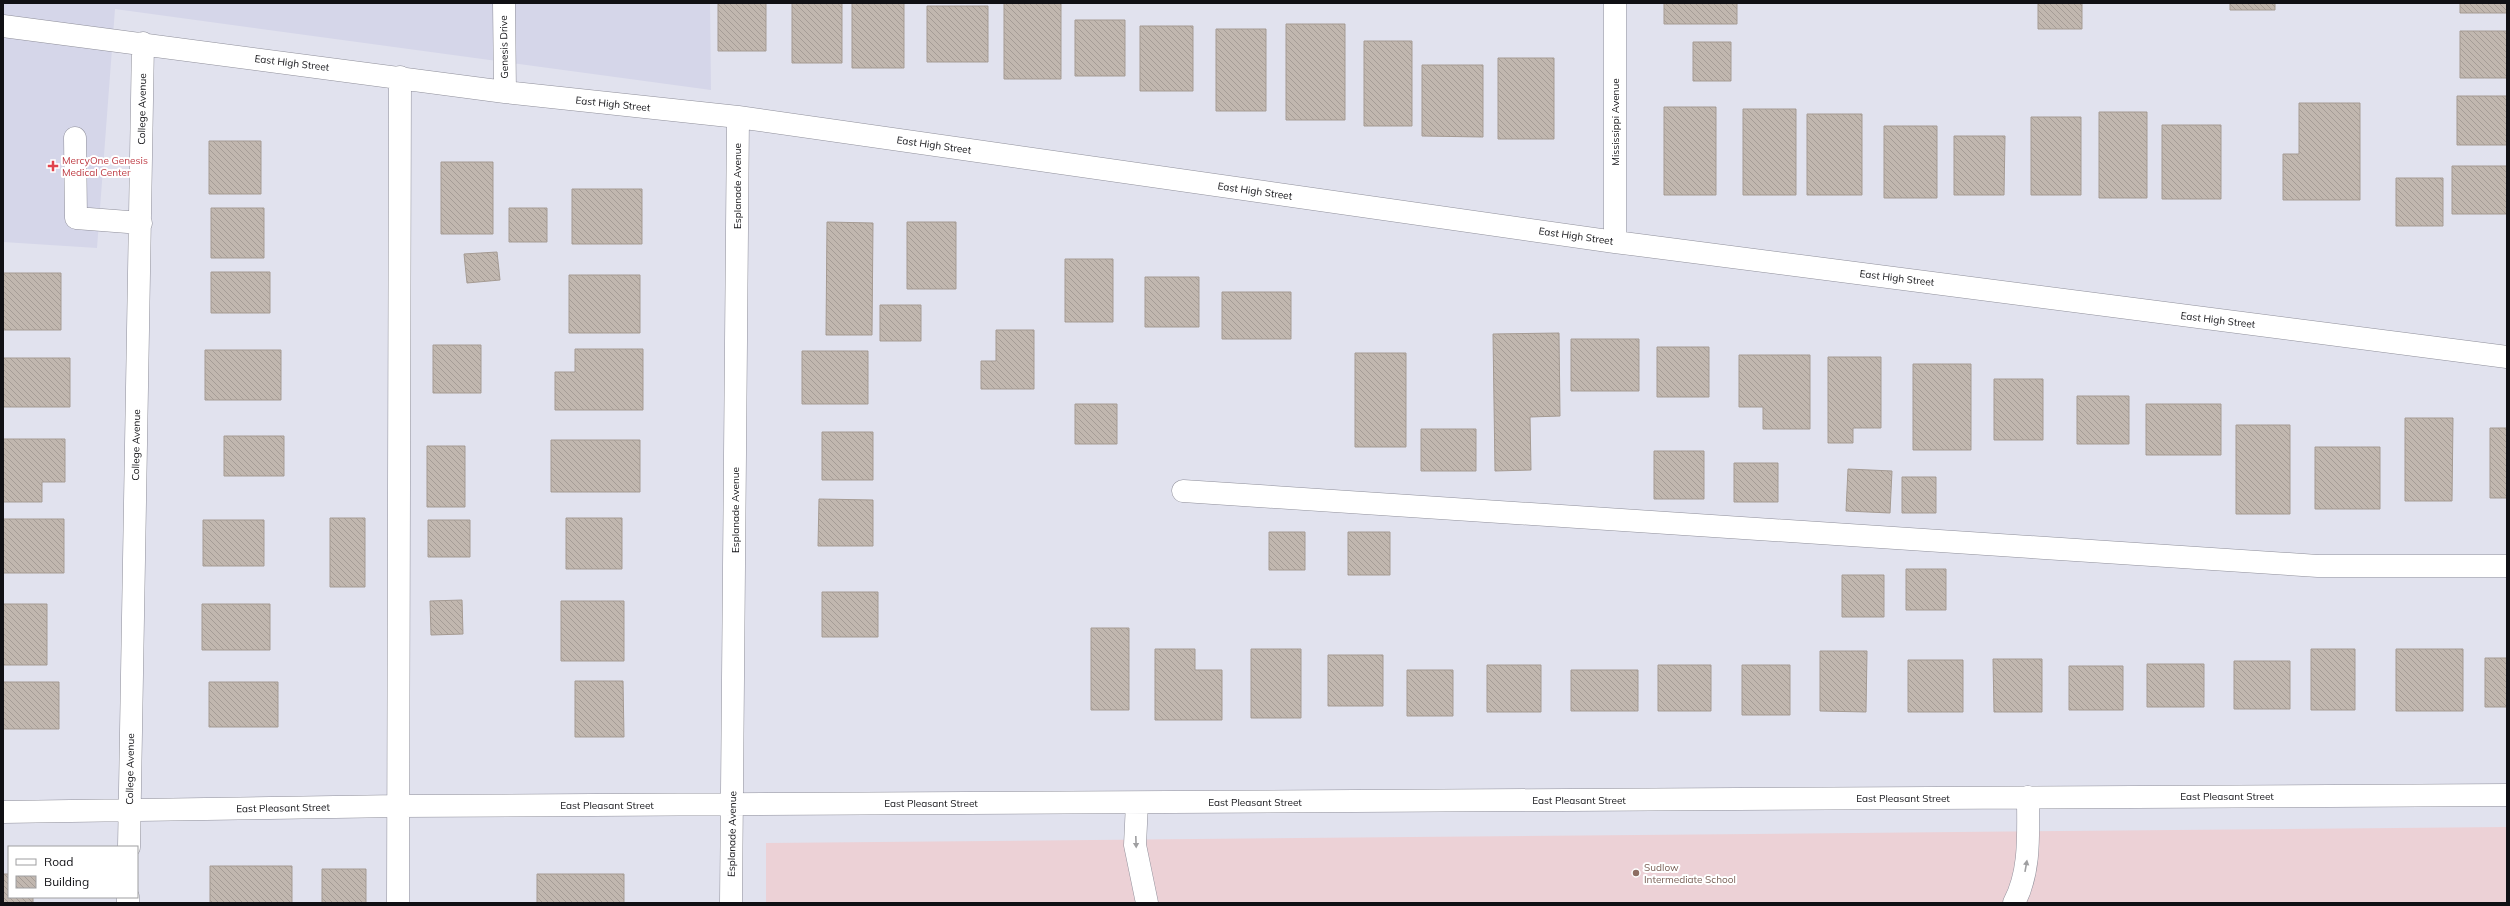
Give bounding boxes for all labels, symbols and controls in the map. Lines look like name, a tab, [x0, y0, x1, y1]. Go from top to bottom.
street label: Genesis Drive	[497, 15, 511, 79]
street label: East High Street	[254, 52, 331, 74]
street label: College Avenue	[135, 73, 149, 145]
street label: Mississippi Avenue	[1609, 78, 1622, 166]
street label: East High Street	[575, 94, 651, 114]
street label: East High Street	[896, 133, 973, 157]
street label: Esplanade Avenue	[731, 143, 744, 229]
place label: MercyOne Genesis Medical Center	[62, 154, 148, 179]
marker: MercyOne Genesis Medical Center	[47, 160, 59, 172]
street label: East High Street	[1217, 179, 1294, 203]
street label: East High Street	[1538, 224, 1615, 248]
street label: East High Street	[1859, 267, 1936, 289]
street label: East High Street	[2180, 309, 2257, 331]
street label: College Avenue	[129, 409, 143, 481]
street label: Esplanade Avenue	[729, 467, 742, 553]
street label: College Avenue	[123, 733, 137, 805]
street label: East Pleasant Street	[2180, 790, 2274, 803]
street label: Esplanade Avenue	[725, 791, 739, 877]
street label: East Pleasant Street	[1856, 792, 1950, 805]
street label: East Pleasant Street	[1532, 794, 1626, 807]
street label: East Pleasant Street	[1208, 796, 1302, 809]
street label: East Pleasant Street	[884, 797, 978, 810]
street label: East Pleasant Street	[560, 799, 654, 812]
street label: East Pleasant Street	[236, 801, 330, 815]
one-way arrow	[1133, 836, 1139, 849]
legend	[8, 846, 138, 898]
text: Road	[44, 854, 73, 869]
one-way arrow	[2023, 860, 2029, 872]
place label: Sudlow Intermediate School	[1644, 861, 1736, 886]
marker: Sudlow Intermediate School	[1631, 868, 1641, 878]
text: Building	[44, 874, 89, 889]

